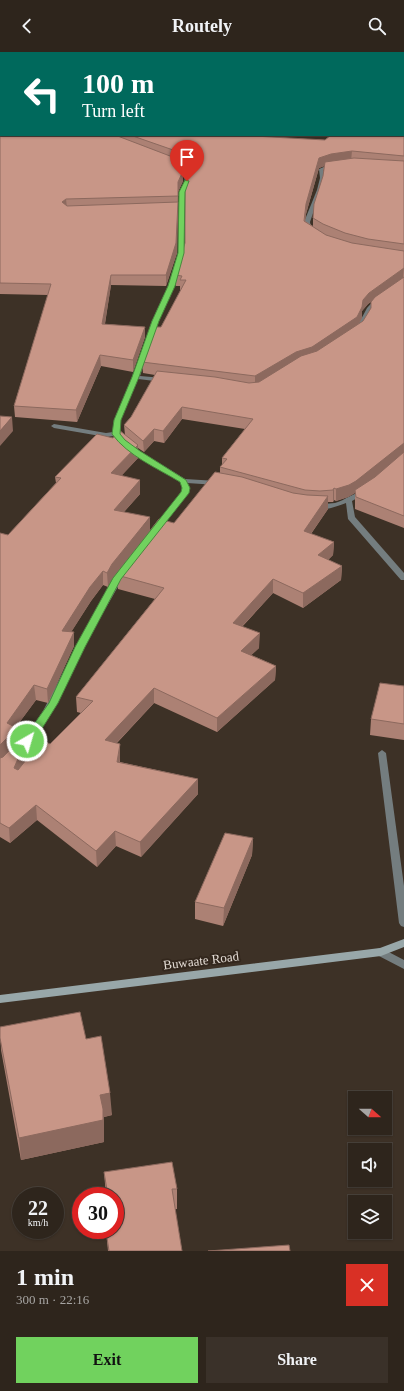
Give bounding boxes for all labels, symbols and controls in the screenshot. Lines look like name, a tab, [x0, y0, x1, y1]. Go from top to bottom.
icon: back	[16, 15, 38, 37]
icon: search	[366, 15, 388, 37]
text: Routely	[172, 16, 232, 36]
icon: left	[16, 68, 68, 120]
text: 100 m	[82, 68, 154, 99]
text: Turn left	[82, 101, 145, 121]
pin	[170, 140, 204, 181]
icon: arrive	[176, 146, 198, 168]
position arrow	[6, 720, 48, 762]
street label: Buwaate Road	[162, 948, 240, 973]
north arrow	[348, 1091, 392, 1135]
map controls	[348, 1091, 392, 1239]
button: sound	[348, 1143, 392, 1187]
speed limit sign: 30	[72, 1187, 124, 1239]
button: layers	[348, 1195, 392, 1239]
text: 22	[28, 1197, 48, 1219]
text: km/h	[28, 1217, 48, 1228]
text: 1 min	[16, 1264, 74, 1290]
button: close	[346, 1264, 388, 1306]
text: 300 m · 22:16	[16, 1292, 89, 1307]
button: Exit	[16, 1337, 198, 1383]
button: Share	[206, 1337, 388, 1383]

